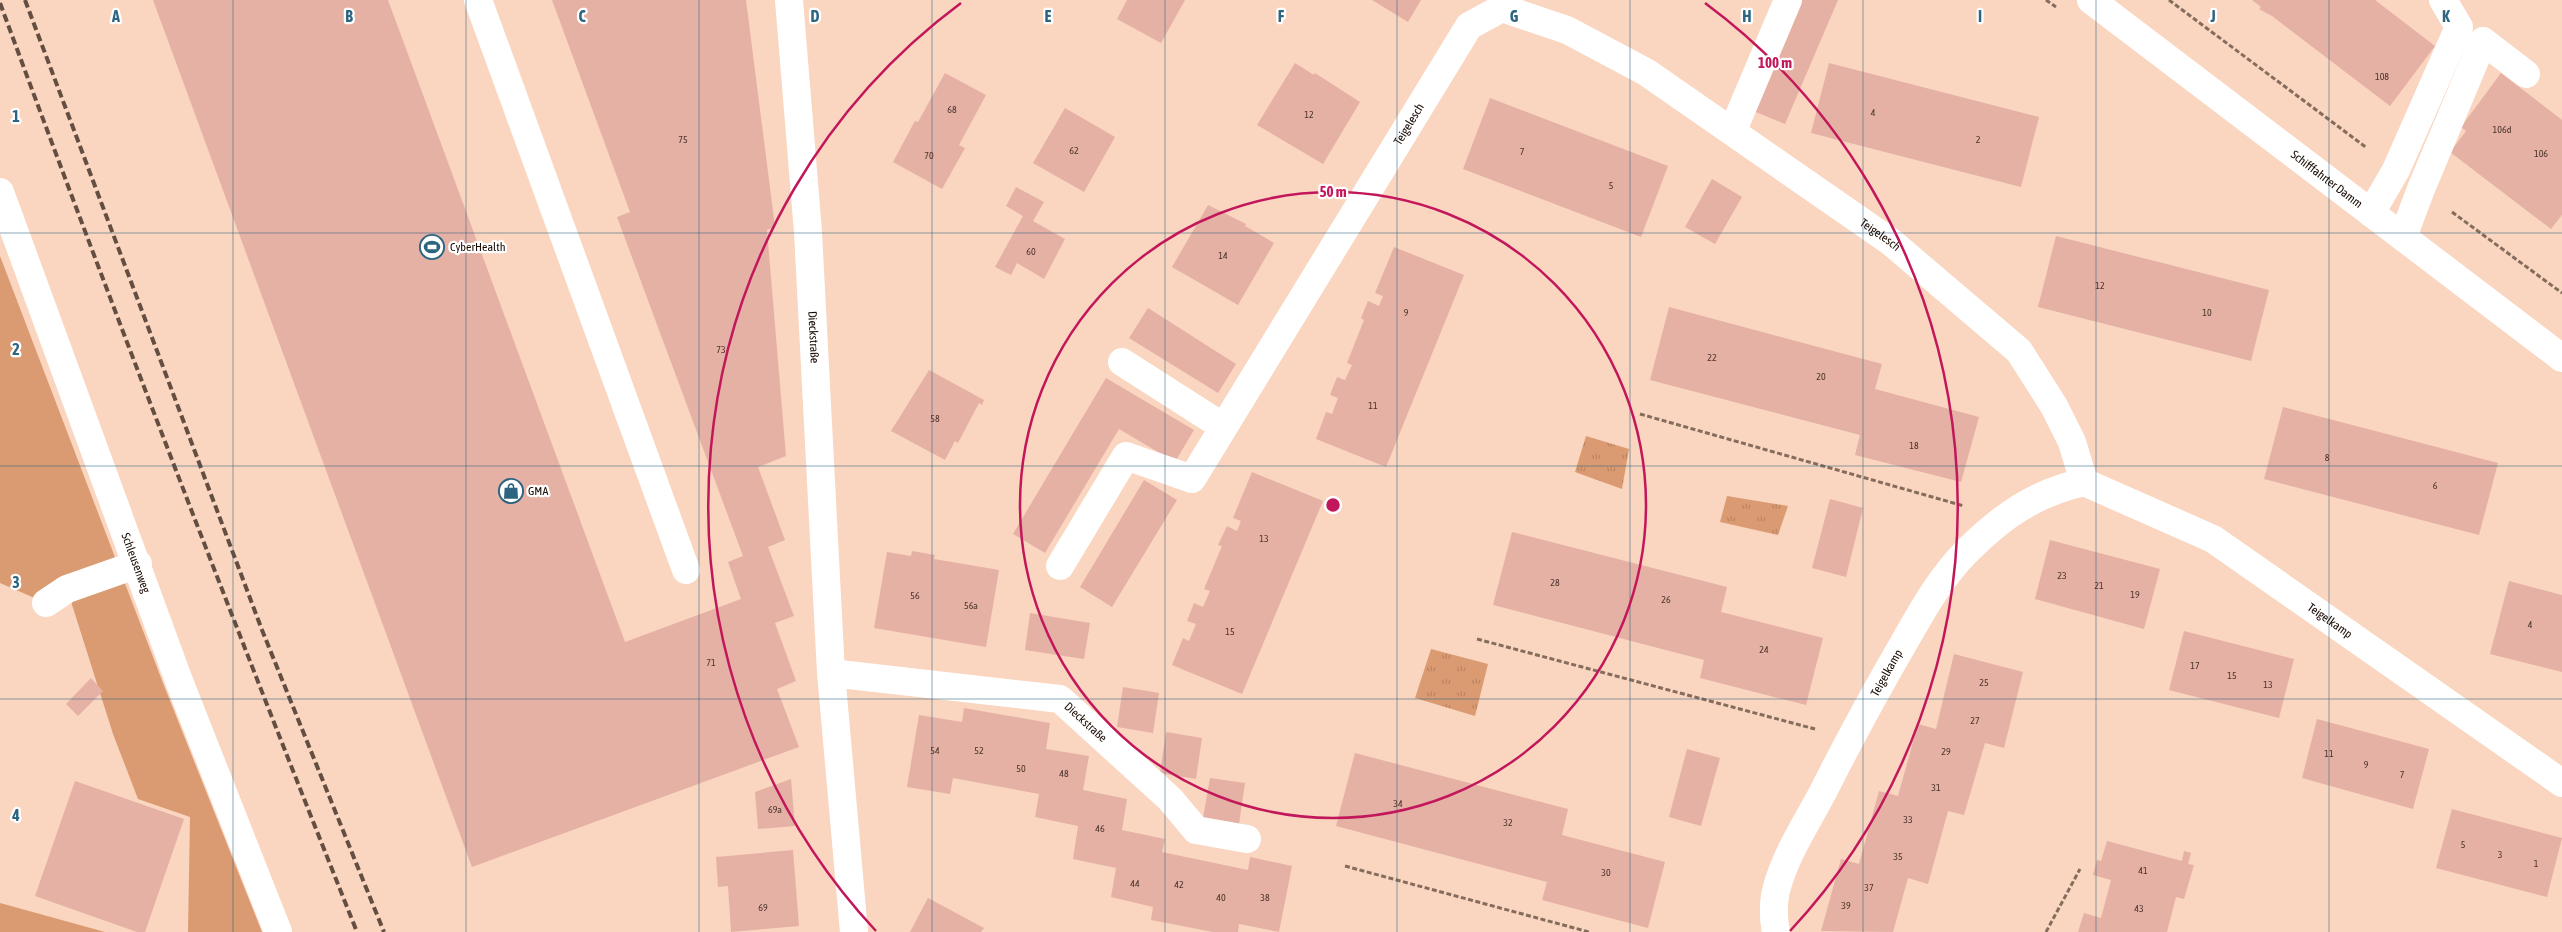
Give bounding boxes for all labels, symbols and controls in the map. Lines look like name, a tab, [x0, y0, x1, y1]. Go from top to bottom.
text: A	[111, 7, 120, 25]
text: B	[345, 7, 353, 25]
text: C	[578, 7, 586, 25]
text: D	[811, 7, 820, 25]
text: E	[1045, 7, 1052, 25]
text: F	[1278, 7, 1285, 25]
text: G	[1510, 7, 1519, 25]
text: H	[1742, 7, 1752, 25]
text: I	[1978, 7, 1982, 25]
text: J	[2209, 7, 2216, 25]
text: K	[2442, 7, 2450, 25]
text: 100 m	[1758, 54, 1792, 71]
house number: 108	[2375, 71, 2389, 82]
street label: Teigelesch	[1391, 101, 1427, 148]
house number: 68	[947, 104, 957, 115]
text: 1	[12, 107, 20, 125]
house number: 4	[1871, 107, 1876, 118]
house number: 12	[1304, 109, 1314, 120]
house number: 106d	[2493, 124, 2512, 135]
house number: 75	[678, 134, 688, 145]
house number: 2	[1976, 134, 1981, 145]
house number: 62	[1069, 145, 1079, 156]
house number: 7	[1520, 146, 1525, 157]
street label: Schifffahrter Damm	[2288, 147, 2365, 211]
house number: 106	[2534, 148, 2548, 159]
house number: 70	[924, 150, 934, 161]
house number: 5	[1609, 180, 1614, 191]
text: 50 m	[1320, 183, 1347, 200]
street label: Teigelesch	[1857, 216, 1903, 254]
sports icon: CyberHealth	[419, 234, 445, 260]
place label: CyberHealth	[450, 240, 505, 254]
house number: 60	[1026, 246, 1036, 257]
house number: 14	[1218, 250, 1228, 261]
house number: 12	[2095, 280, 2105, 291]
house number: 9	[1404, 307, 1409, 318]
house number: 10	[2202, 307, 2212, 318]
street label: Dieckstraße	[805, 311, 822, 364]
text: 2	[12, 340, 20, 358]
house number: 73	[716, 344, 726, 355]
house number: 22	[1707, 352, 1717, 363]
house number: 20	[1816, 371, 1826, 382]
house number: 11	[1368, 400, 1378, 411]
house number: 58	[930, 413, 940, 424]
house number: 18	[1909, 440, 1919, 451]
house number: 8	[2325, 452, 2330, 463]
shop icon: GMA	[498, 478, 524, 504]
house number: 6	[2433, 480, 2438, 491]
place label: GMA	[528, 484, 548, 498]
centre of rings	[1324, 496, 1342, 514]
street label: Schleusenweg	[118, 531, 153, 596]
house number: 13	[1259, 533, 1269, 544]
house number: 23	[2057, 570, 2067, 581]
text: 3	[12, 573, 20, 591]
house number: 28	[1550, 577, 1560, 588]
house number: 21	[2094, 580, 2104, 591]
house number: 19	[2130, 589, 2140, 600]
house number: 56	[910, 590, 920, 601]
house number: 26	[1661, 594, 1671, 605]
house number: 56a	[964, 600, 978, 611]
street label: Teigelkamp	[2305, 600, 2355, 641]
house number: 4	[2528, 619, 2533, 630]
house number: 15	[1225, 626, 1235, 637]
house number: 24	[1759, 644, 1769, 655]
street label: Teigelkamp	[1868, 647, 1905, 699]
house number: 71	[706, 657, 716, 668]
house number: 17	[2190, 660, 2200, 671]
house number: 15	[2227, 670, 2237, 681]
house number: 25	[1979, 677, 1989, 688]
house number: 13	[2263, 679, 2273, 690]
street label: Dieckstraße	[1061, 699, 1110, 745]
house number: 27	[1970, 715, 1980, 726]
house number: 54	[930, 745, 940, 756]
house number: 52	[974, 745, 984, 756]
house number: 29	[1941, 746, 1951, 757]
house number: 11	[2324, 748, 2334, 759]
house number: 9	[2364, 759, 2369, 770]
house number: 50	[1016, 763, 1026, 774]
house number: 48	[1059, 768, 1069, 779]
house number: 7	[2400, 769, 2405, 780]
house number: 31	[1931, 782, 1941, 793]
house number: 34	[1393, 798, 1403, 809]
house number: 69a	[768, 804, 782, 815]
text: 4	[11, 806, 20, 824]
house number: 33	[1903, 814, 1913, 825]
house number: 32	[1503, 817, 1513, 828]
house number: 46	[1095, 823, 1105, 834]
house number: 5	[2461, 839, 2466, 850]
house number: 3	[2498, 849, 2503, 860]
house number: 35	[1893, 851, 1903, 862]
house number: 1	[2534, 858, 2539, 869]
house number: 41	[2138, 865, 2148, 876]
house number: 30	[1601, 867, 1611, 878]
house number: 44	[1130, 878, 1140, 889]
house number: 42	[1174, 879, 1184, 890]
house number: 37	[1864, 882, 1874, 893]
house number: 40	[1216, 892, 1226, 903]
house number: 38	[1260, 892, 1270, 903]
house number: 39	[1841, 900, 1851, 911]
house number: 69	[758, 902, 768, 913]
house number: 43	[2134, 903, 2144, 914]

